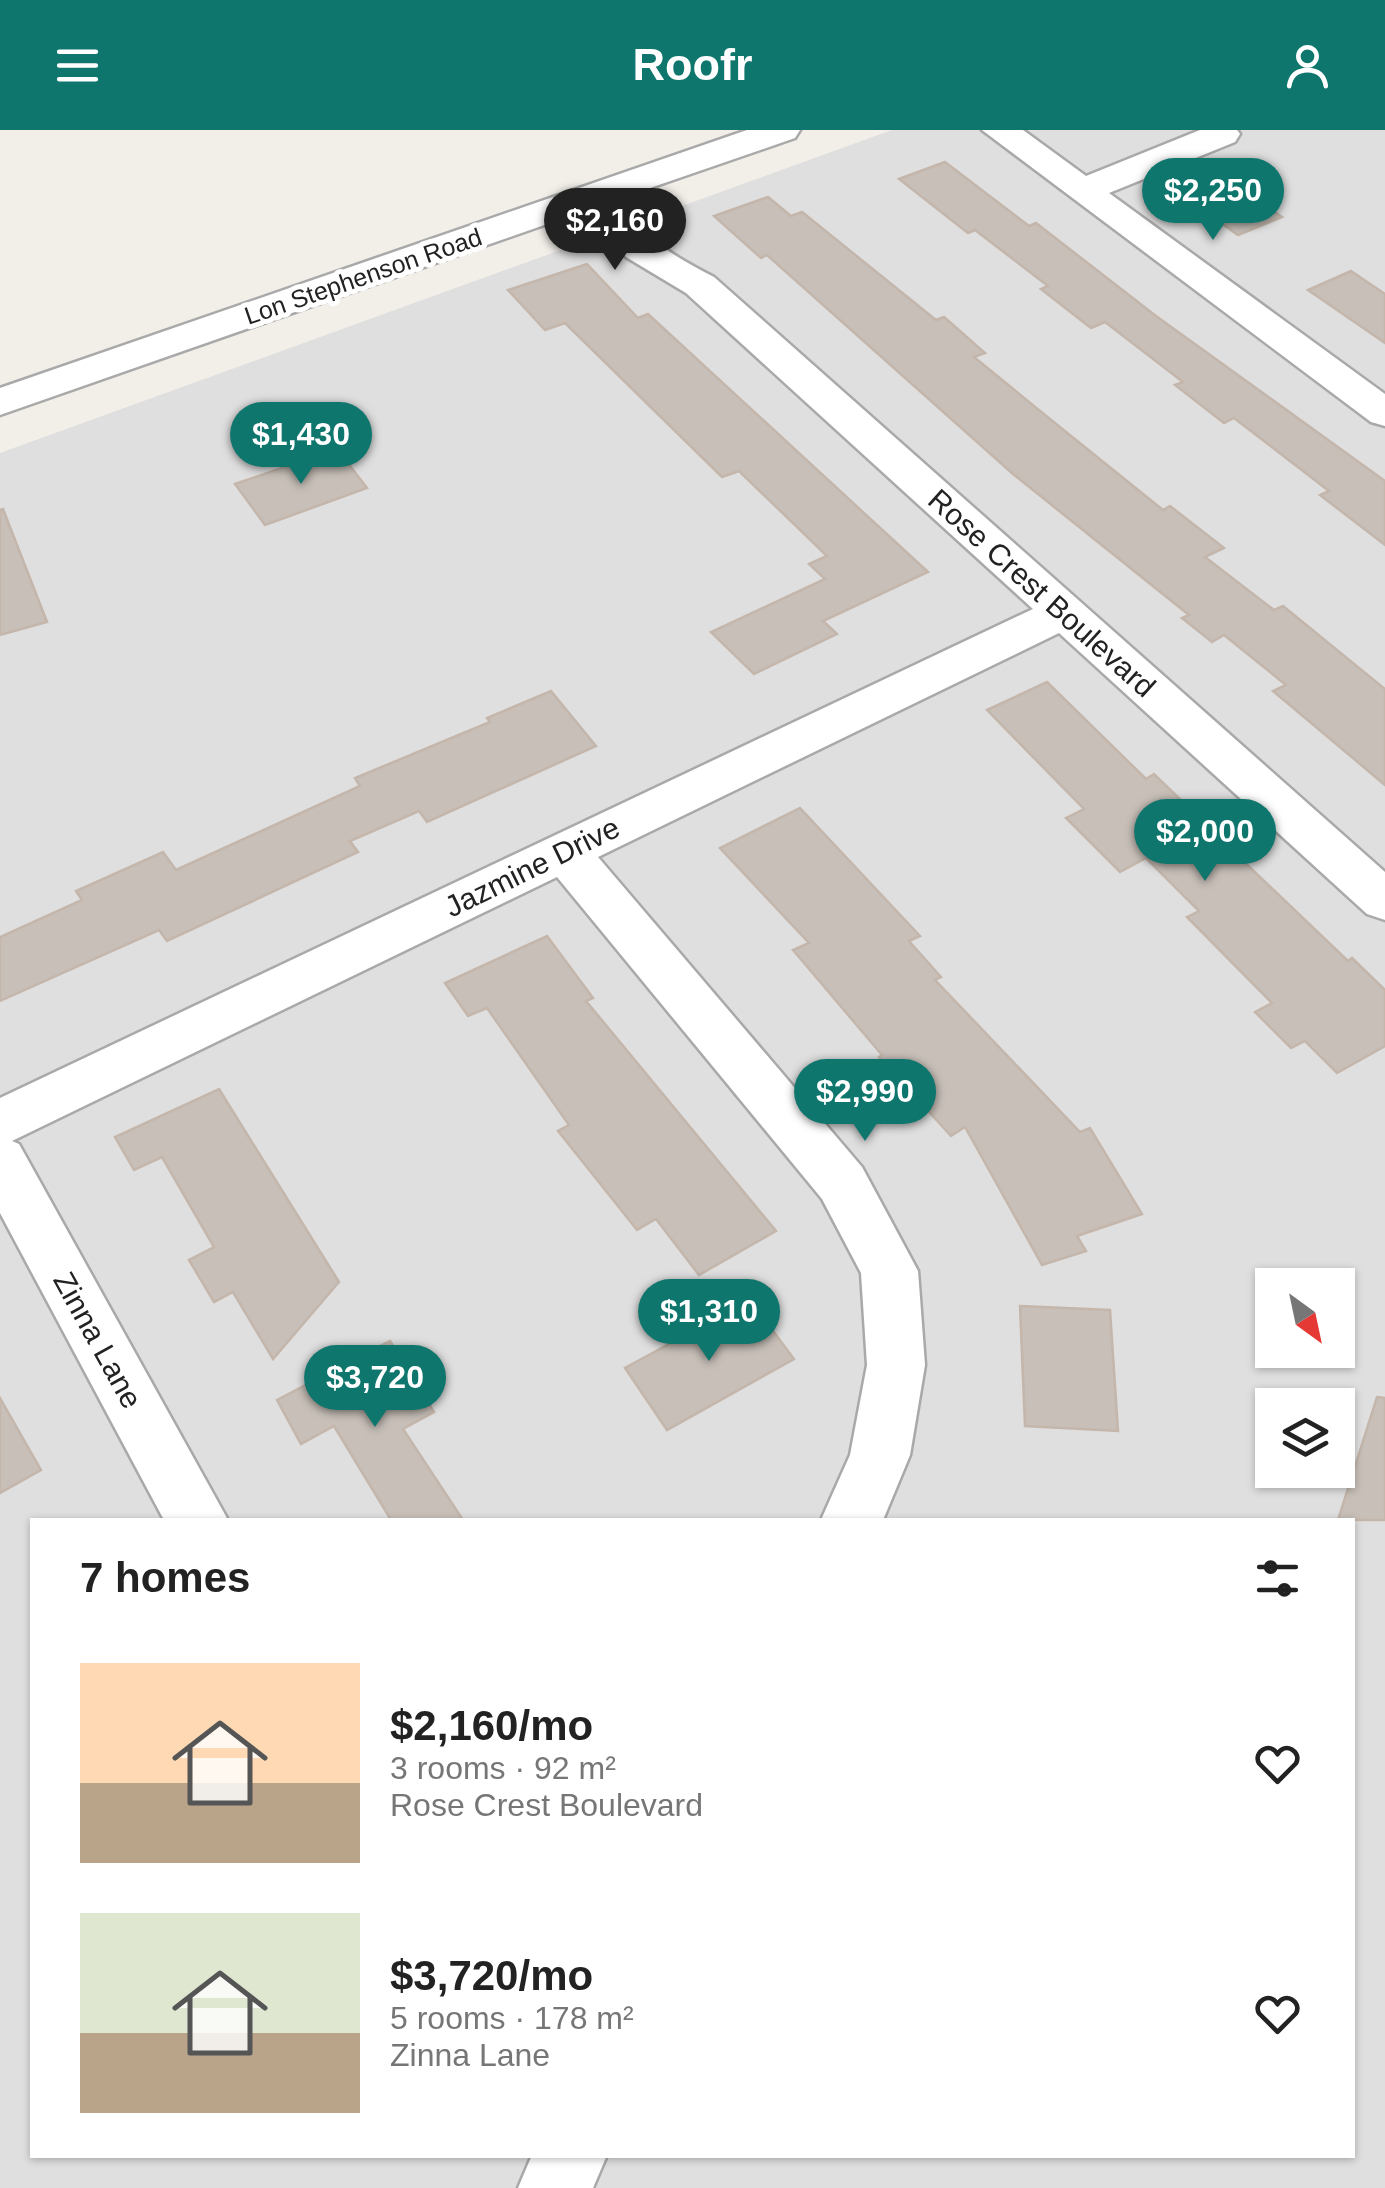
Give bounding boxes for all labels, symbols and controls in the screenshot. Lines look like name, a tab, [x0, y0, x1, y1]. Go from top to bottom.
icon: menu	[50, 38, 105, 93]
icon: person	[1280, 38, 1335, 93]
text: Roofr	[633, 39, 752, 90]
pin: $2,250	[1132, 158, 1294, 243]
text: $2,250	[1164, 172, 1262, 208]
pin: $2,160	[534, 188, 696, 273]
text: $2,160	[566, 202, 664, 238]
street label: Lon Stephenson Road	[241, 222, 485, 330]
pin: $1,430	[220, 402, 382, 487]
text: $1,430	[252, 416, 350, 452]
street label: Rose Crest Boulevard	[922, 483, 1162, 703]
pin: $2,000	[1124, 799, 1286, 884]
street label: Jazmine Drive	[439, 811, 625, 923]
text: $2,000	[1156, 813, 1254, 849]
pin: $2,990	[784, 1059, 946, 1144]
text: $2,990	[816, 1073, 914, 1109]
street label: Zinna Lane	[47, 1266, 149, 1414]
north arrow	[1255, 1268, 1355, 1368]
map controls	[1255, 1268, 1355, 1488]
pin: $1,310	[628, 1279, 790, 1364]
text: $1,310	[660, 1293, 758, 1329]
pin: $3,720	[294, 1345, 456, 1430]
text: $3,720	[326, 1359, 424, 1395]
button: layers	[1255, 1388, 1355, 1488]
icon: filters	[1250, 1551, 1305, 1606]
text: 7 homes	[80, 1554, 250, 1601]
text: $2,160/mo	[390, 1702, 593, 1749]
icon: home	[160, 1703, 280, 1823]
icon: heart	[1250, 1736, 1305, 1791]
text: 3 rooms · 92 m²	[390, 1750, 616, 1786]
text: Rose Crest Boulevard	[390, 1787, 703, 1823]
text: $3,720/mo	[390, 1952, 593, 1999]
icon: home	[160, 1953, 280, 2073]
icon: heart	[1250, 1986, 1305, 2041]
text: 5 rooms · 178 m²	[390, 2000, 634, 2036]
text: Zinna Lane	[390, 2037, 550, 2073]

